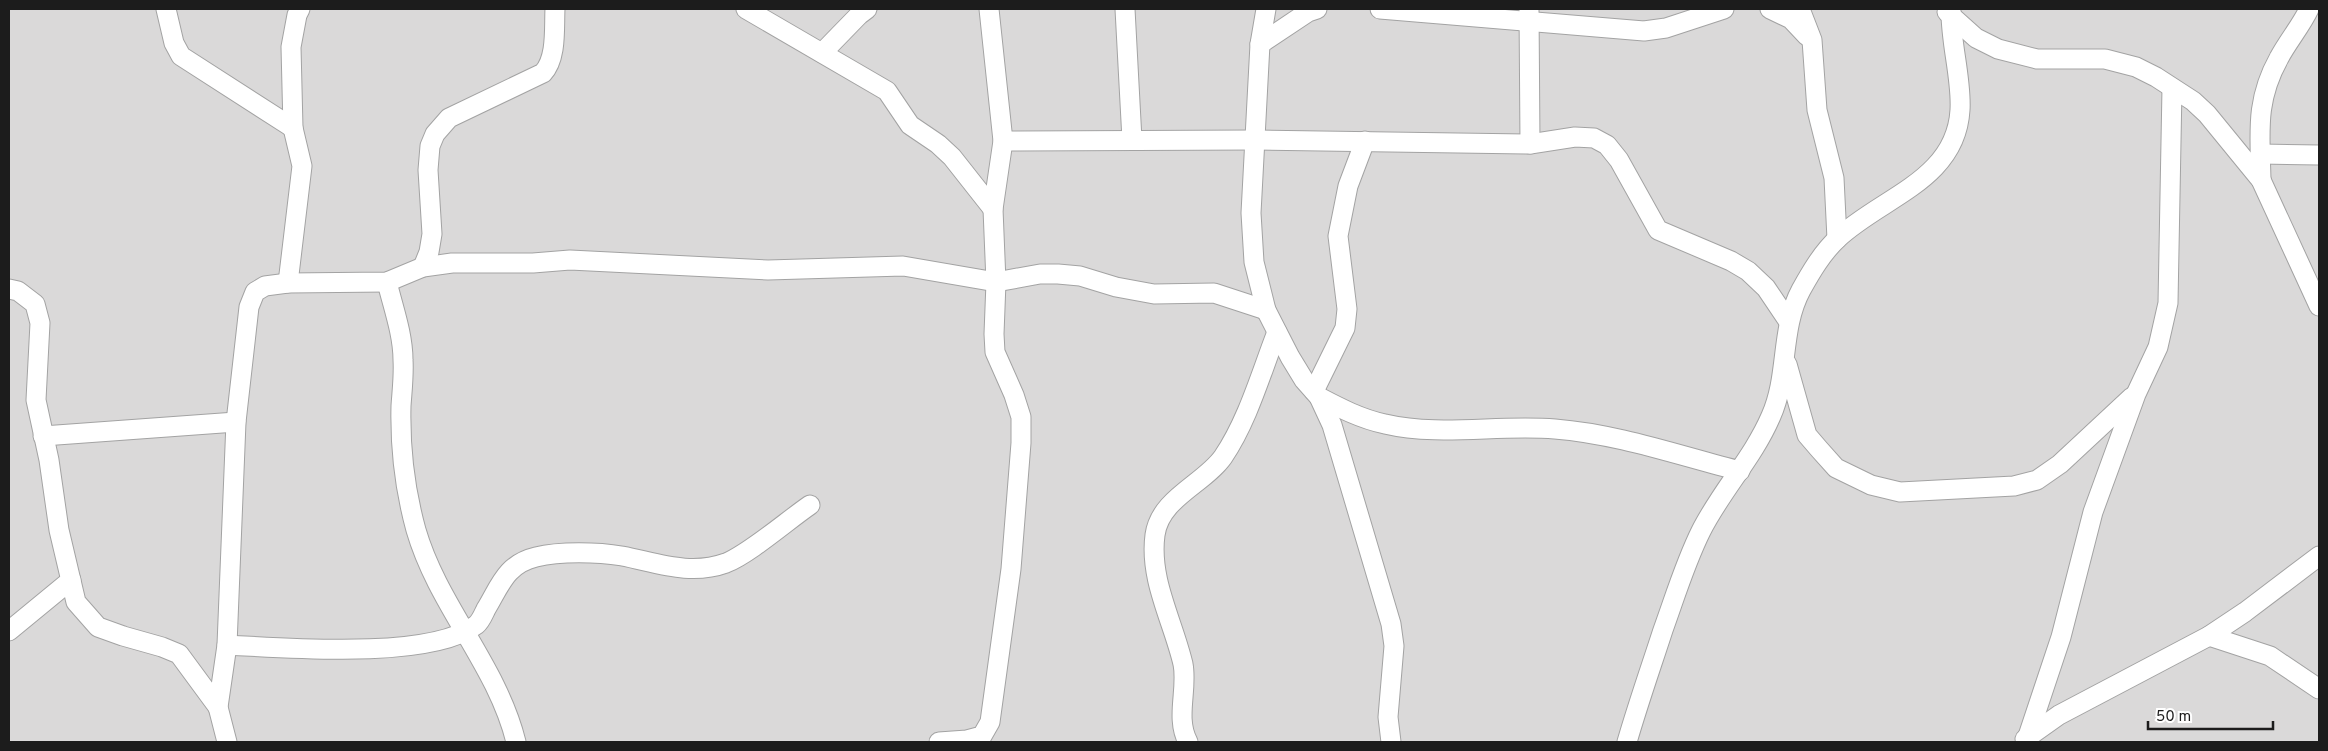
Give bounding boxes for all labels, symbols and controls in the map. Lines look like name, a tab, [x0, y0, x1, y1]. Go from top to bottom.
scale bar	[2148, 698, 2273, 730]
text: 50 m	[2156, 708, 2191, 727]

